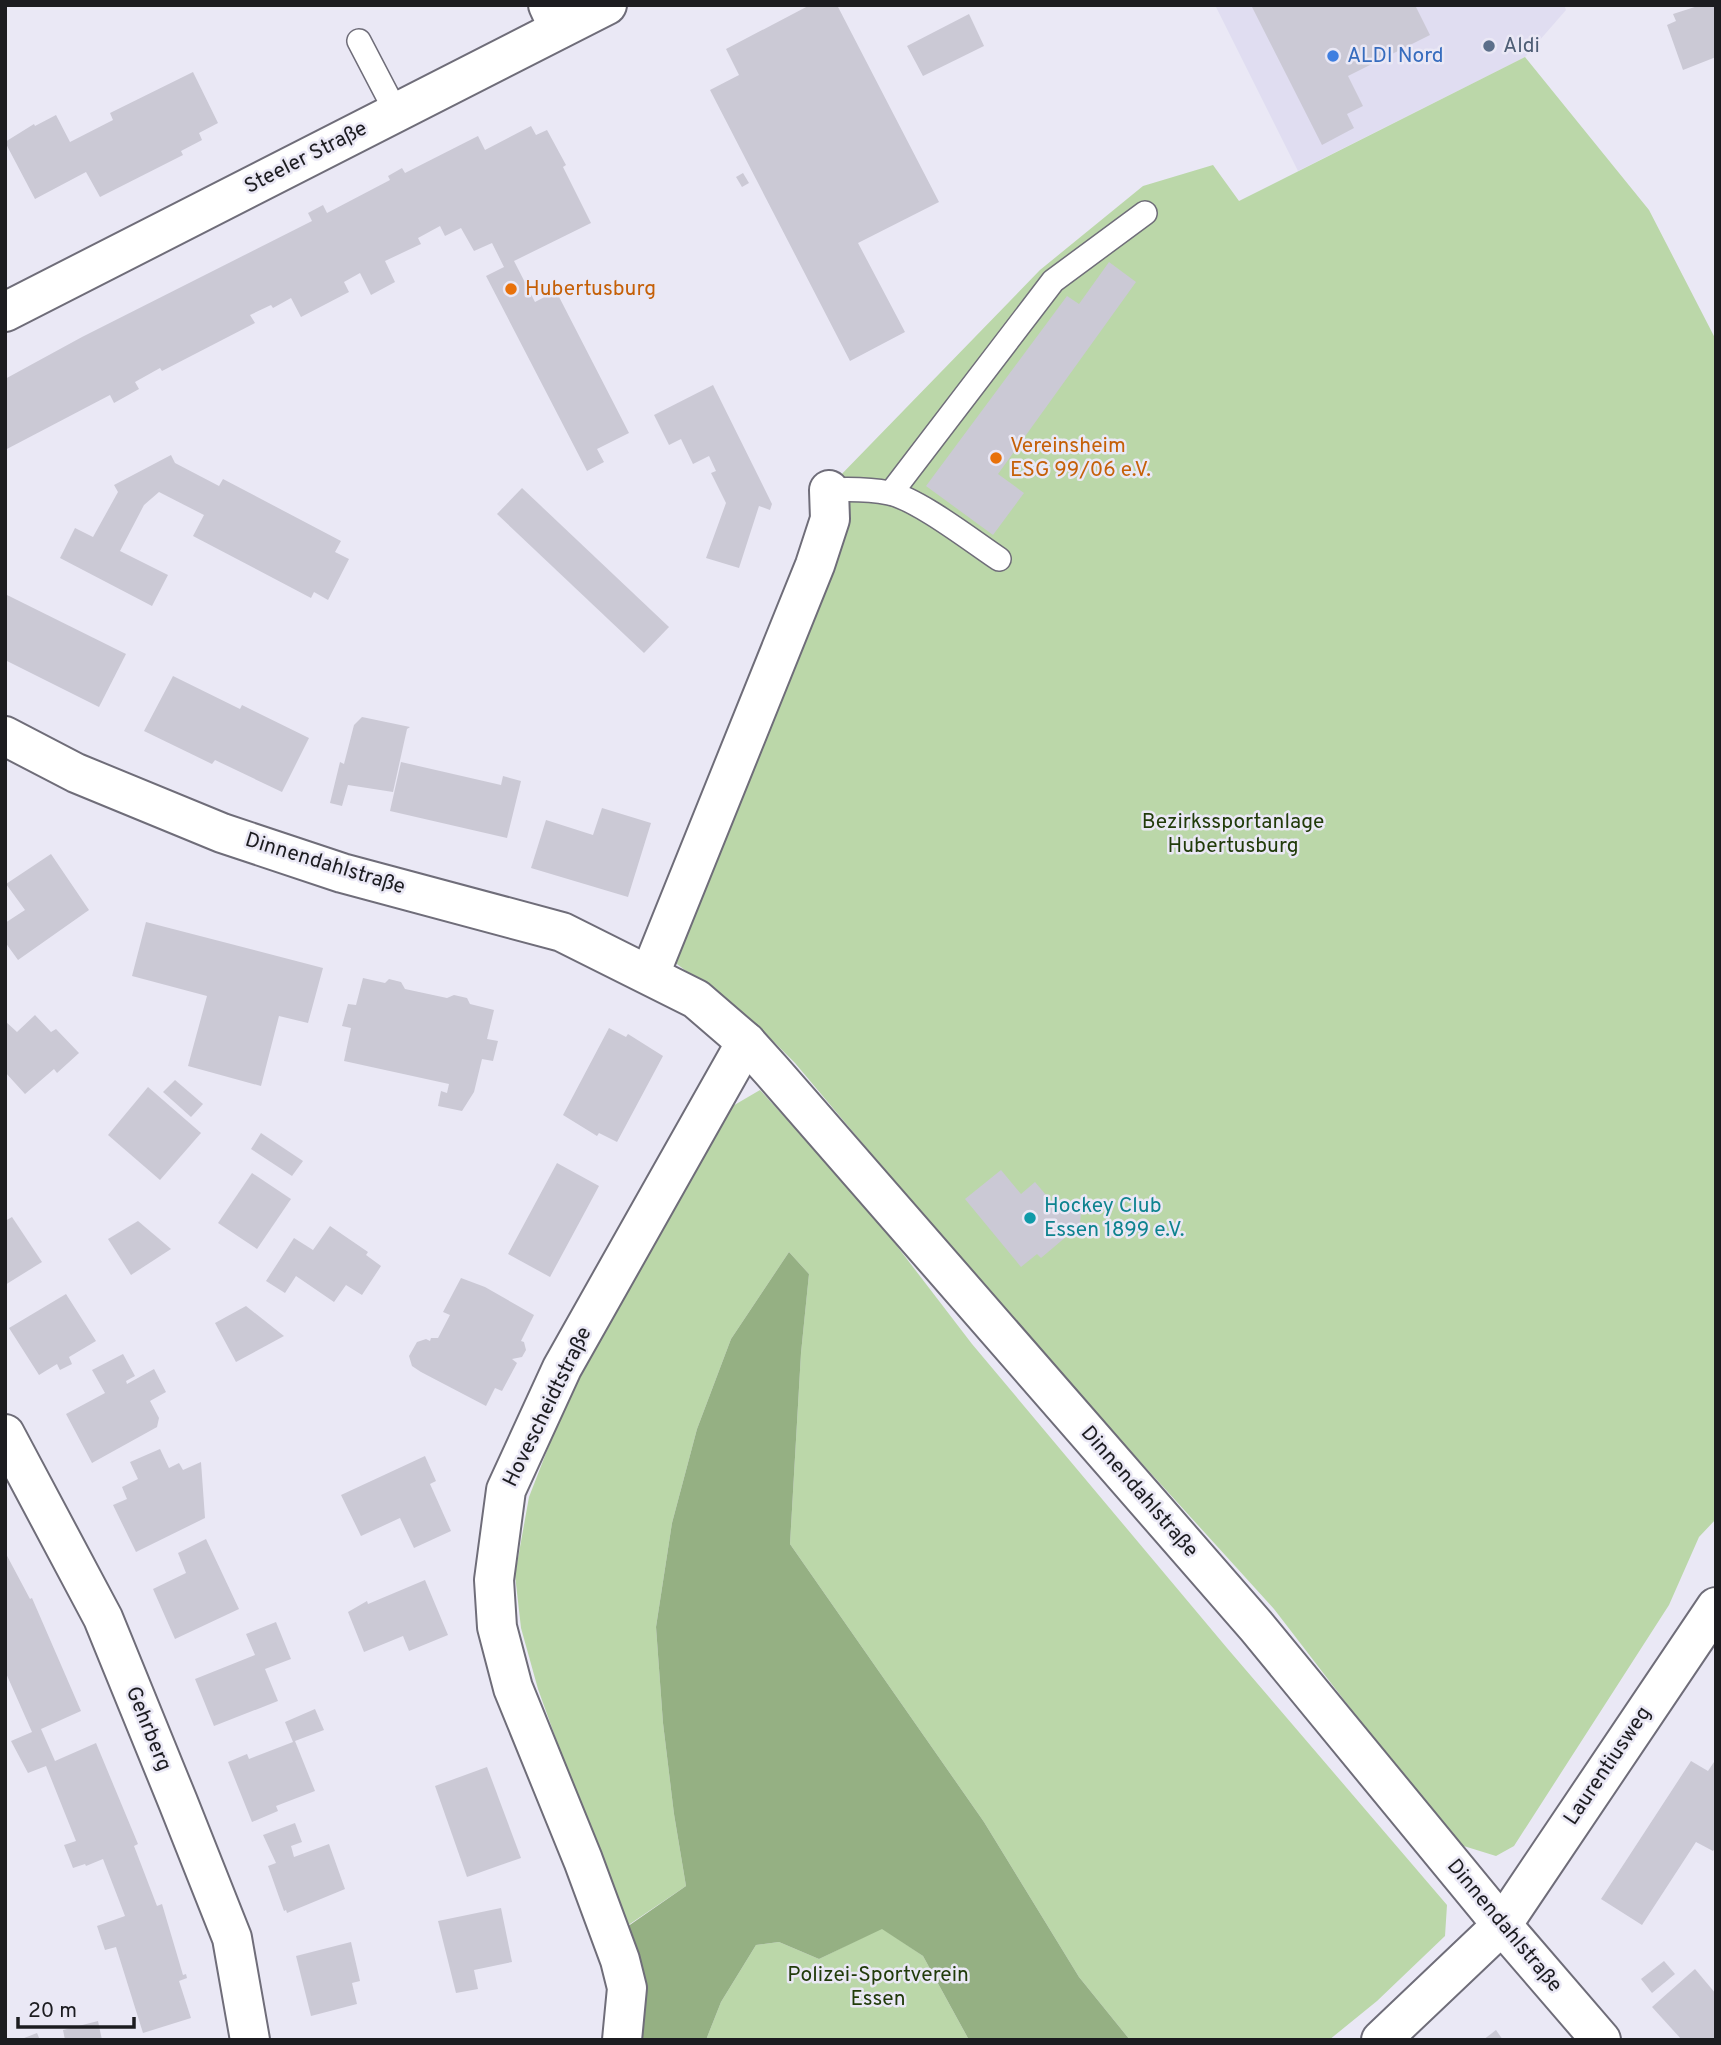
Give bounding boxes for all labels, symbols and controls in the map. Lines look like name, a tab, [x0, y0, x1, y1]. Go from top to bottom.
place label: Aldi	[1503, 33, 1540, 60]
marker: Aldi	[1481, 38, 1497, 54]
place label: ALDI Nord	[1347, 43, 1444, 70]
marker: ALDI Nord	[1325, 48, 1341, 64]
street label: Steeler Straße	[240, 115, 372, 201]
place label: Hubertusburg	[525, 276, 656, 303]
marker: Hubertusburg	[503, 281, 519, 297]
place label: Vereinsheim ESG 99/06 e.V.	[1010, 433, 1151, 484]
marker: Vereinsheim ESG 99/06 e.V.	[988, 450, 1004, 466]
park label: Bezirkssportanlage Hubertusburg	[1142, 809, 1324, 860]
street label: Dinnendahlstraße	[242, 827, 408, 901]
place label: Hockey Club Essen 1899 e.V.	[1044, 1193, 1185, 1244]
marker: Hockey Club Essen 1899 e.V.	[1022, 1210, 1038, 1226]
street label: Hovescheidtstraße	[498, 1322, 598, 1492]
street label: Dinnendahlstraße	[1074, 1420, 1204, 1564]
street label: Gehrberg	[119, 1683, 177, 1775]
street label: Laurentiusweg	[1558, 1701, 1658, 1831]
street label: Dinnendahlstraße	[1440, 1854, 1568, 1998]
park label: Polizei-Sportverein Essen	[787, 1962, 969, 2013]
scale bar	[18, 1986, 133, 2030]
text: 20 m	[28, 1998, 77, 2025]

